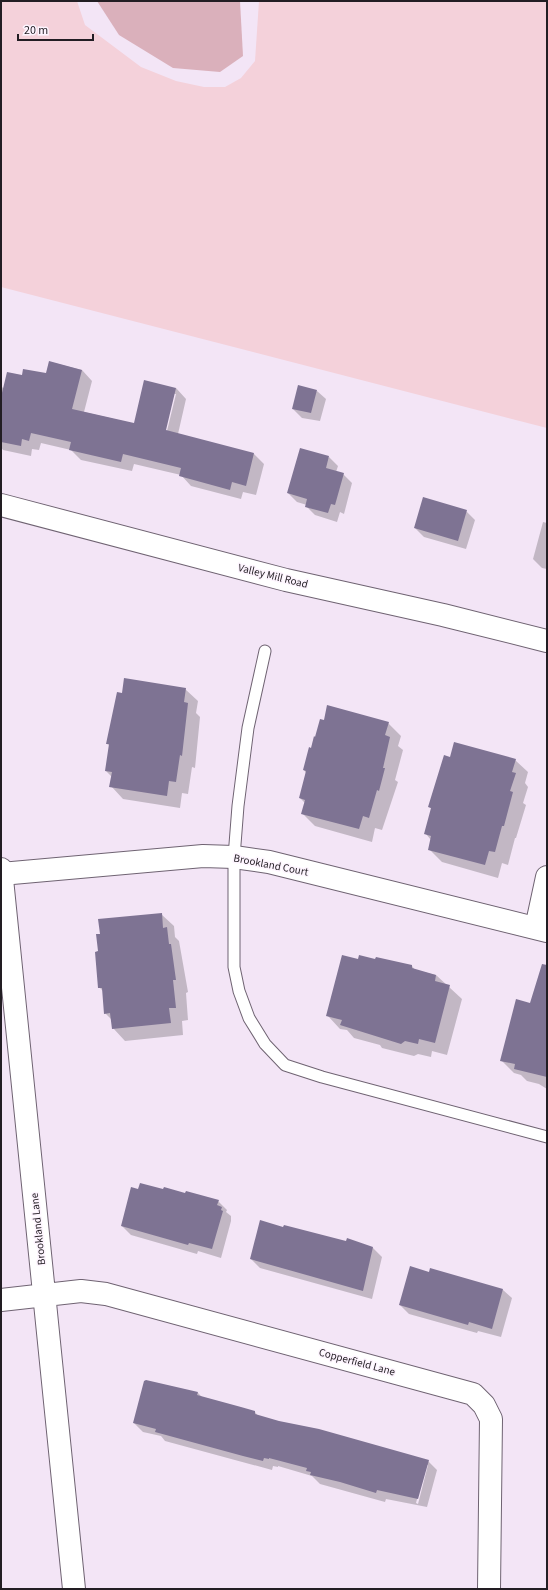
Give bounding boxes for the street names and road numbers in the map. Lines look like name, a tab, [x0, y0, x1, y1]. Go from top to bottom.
street label: Valley Mill Road	[236, 560, 310, 592]
street label: Brookland Court	[232, 850, 310, 880]
street label: Brookland Lane	[27, 1192, 49, 1266]
street label: Copperfield Lane	[317, 1345, 397, 1380]

